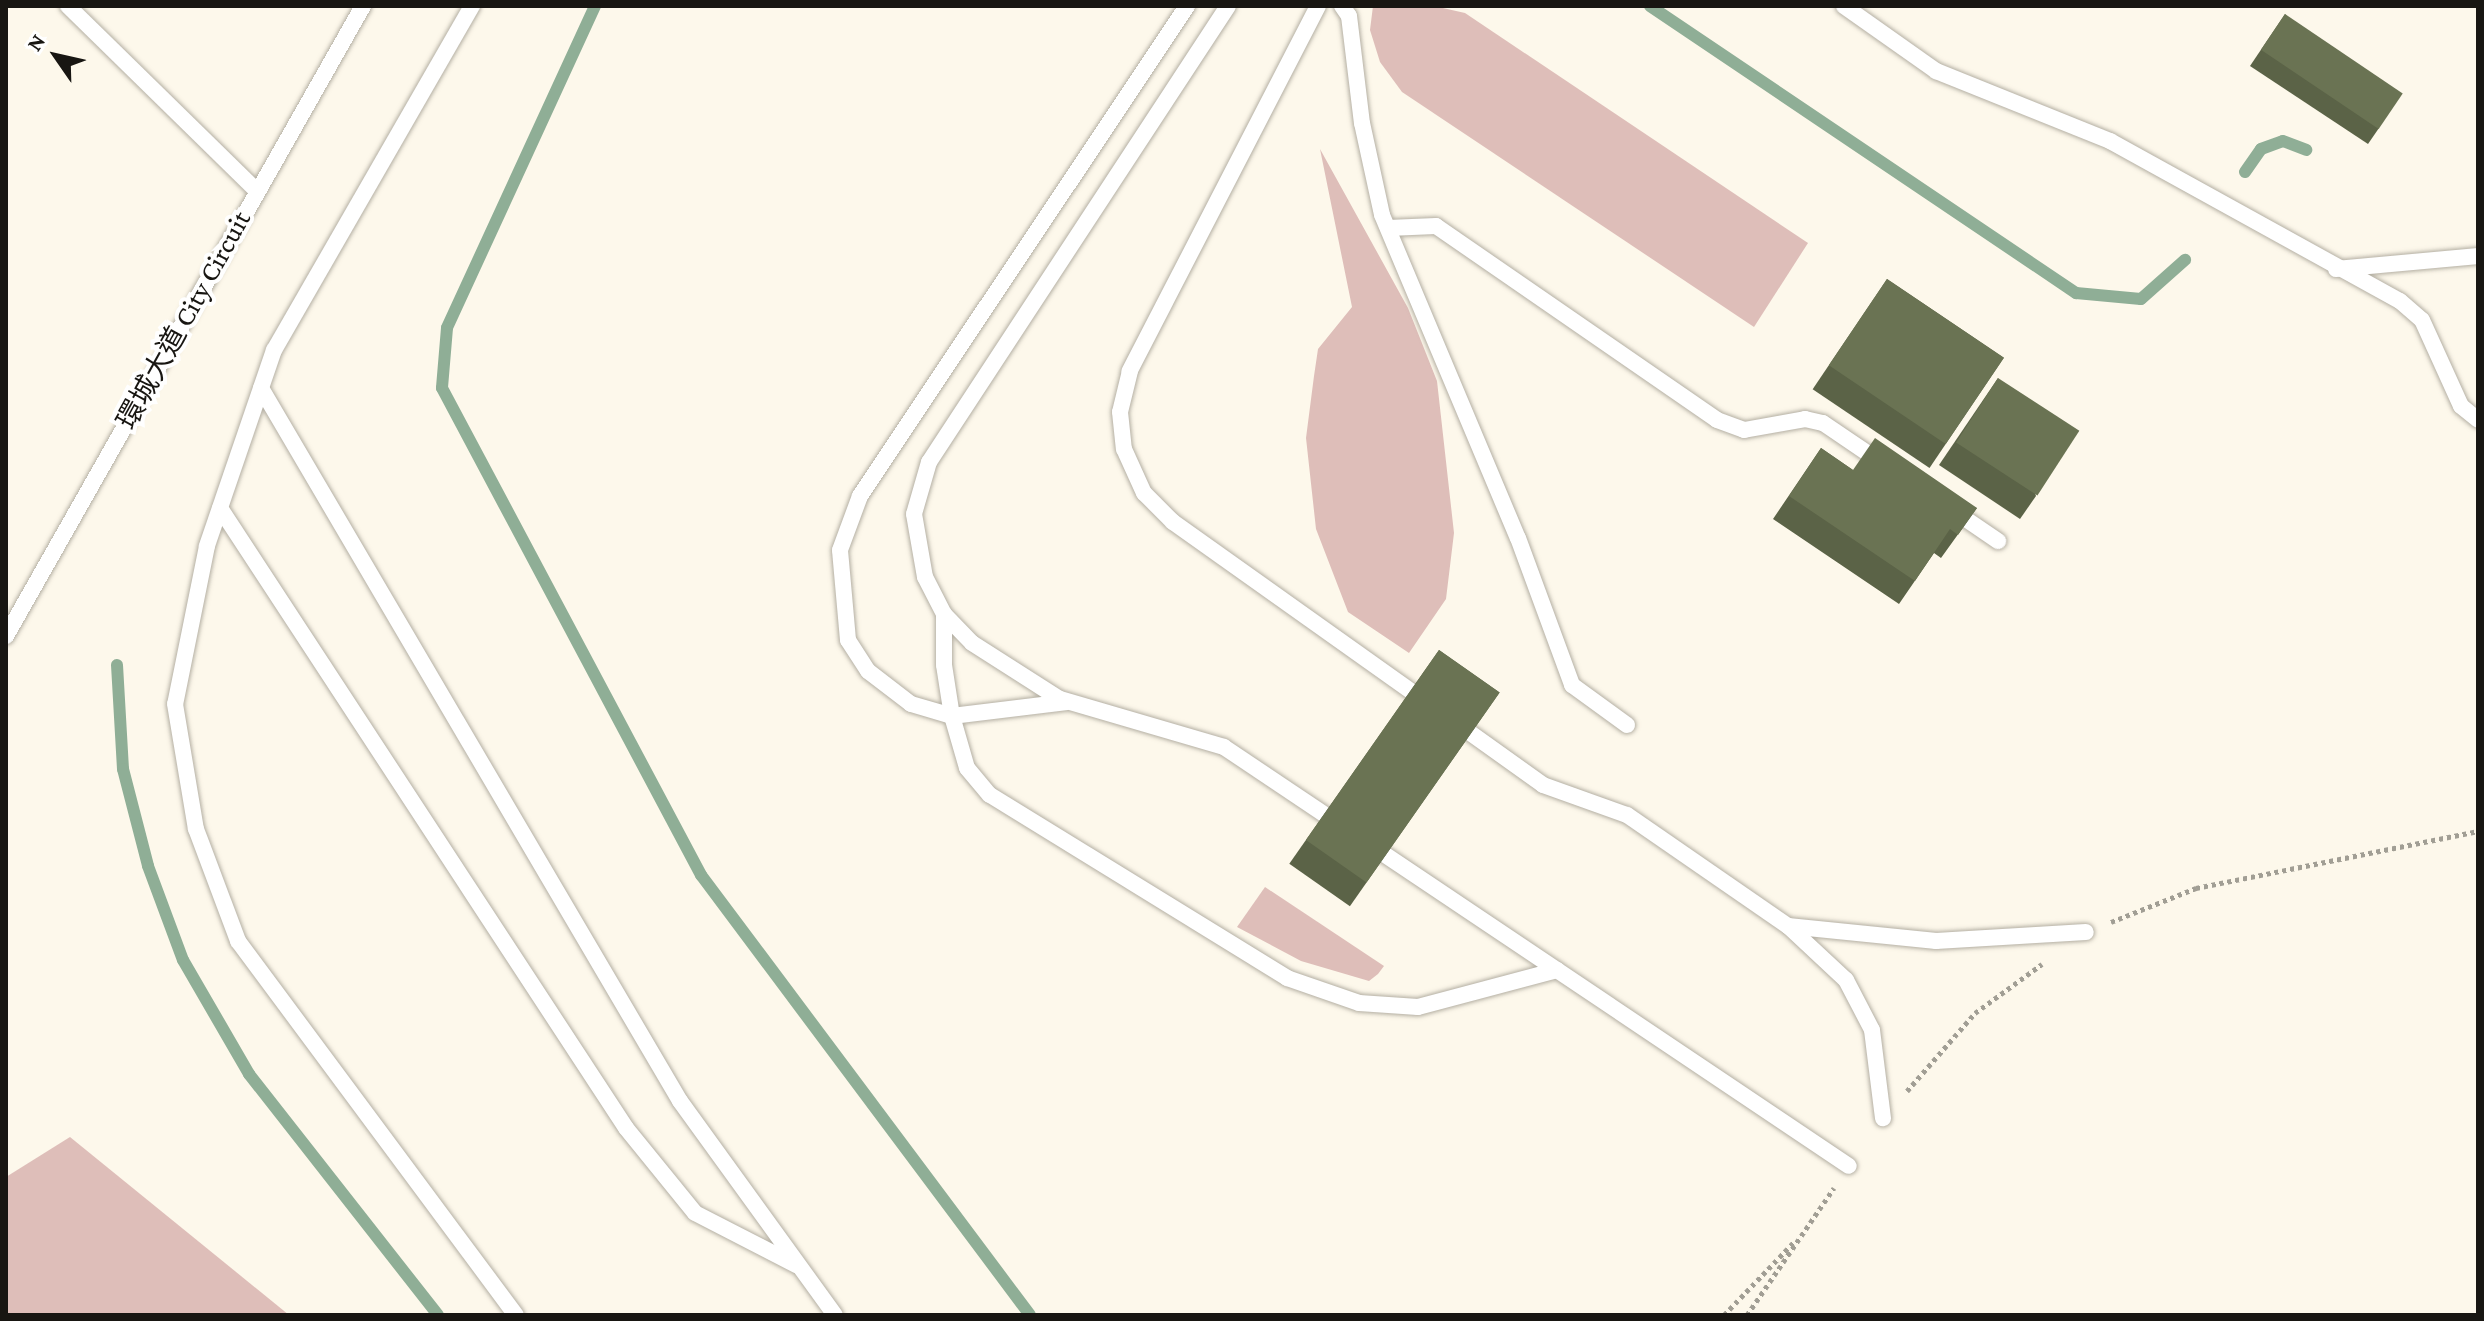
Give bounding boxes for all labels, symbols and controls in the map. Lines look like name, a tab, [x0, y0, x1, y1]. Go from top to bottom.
north arrow	[16, 16, 96, 96]
text: N	[21, 29, 50, 56]
street label: 環城大道 City Circuit	[110, 205, 258, 435]

